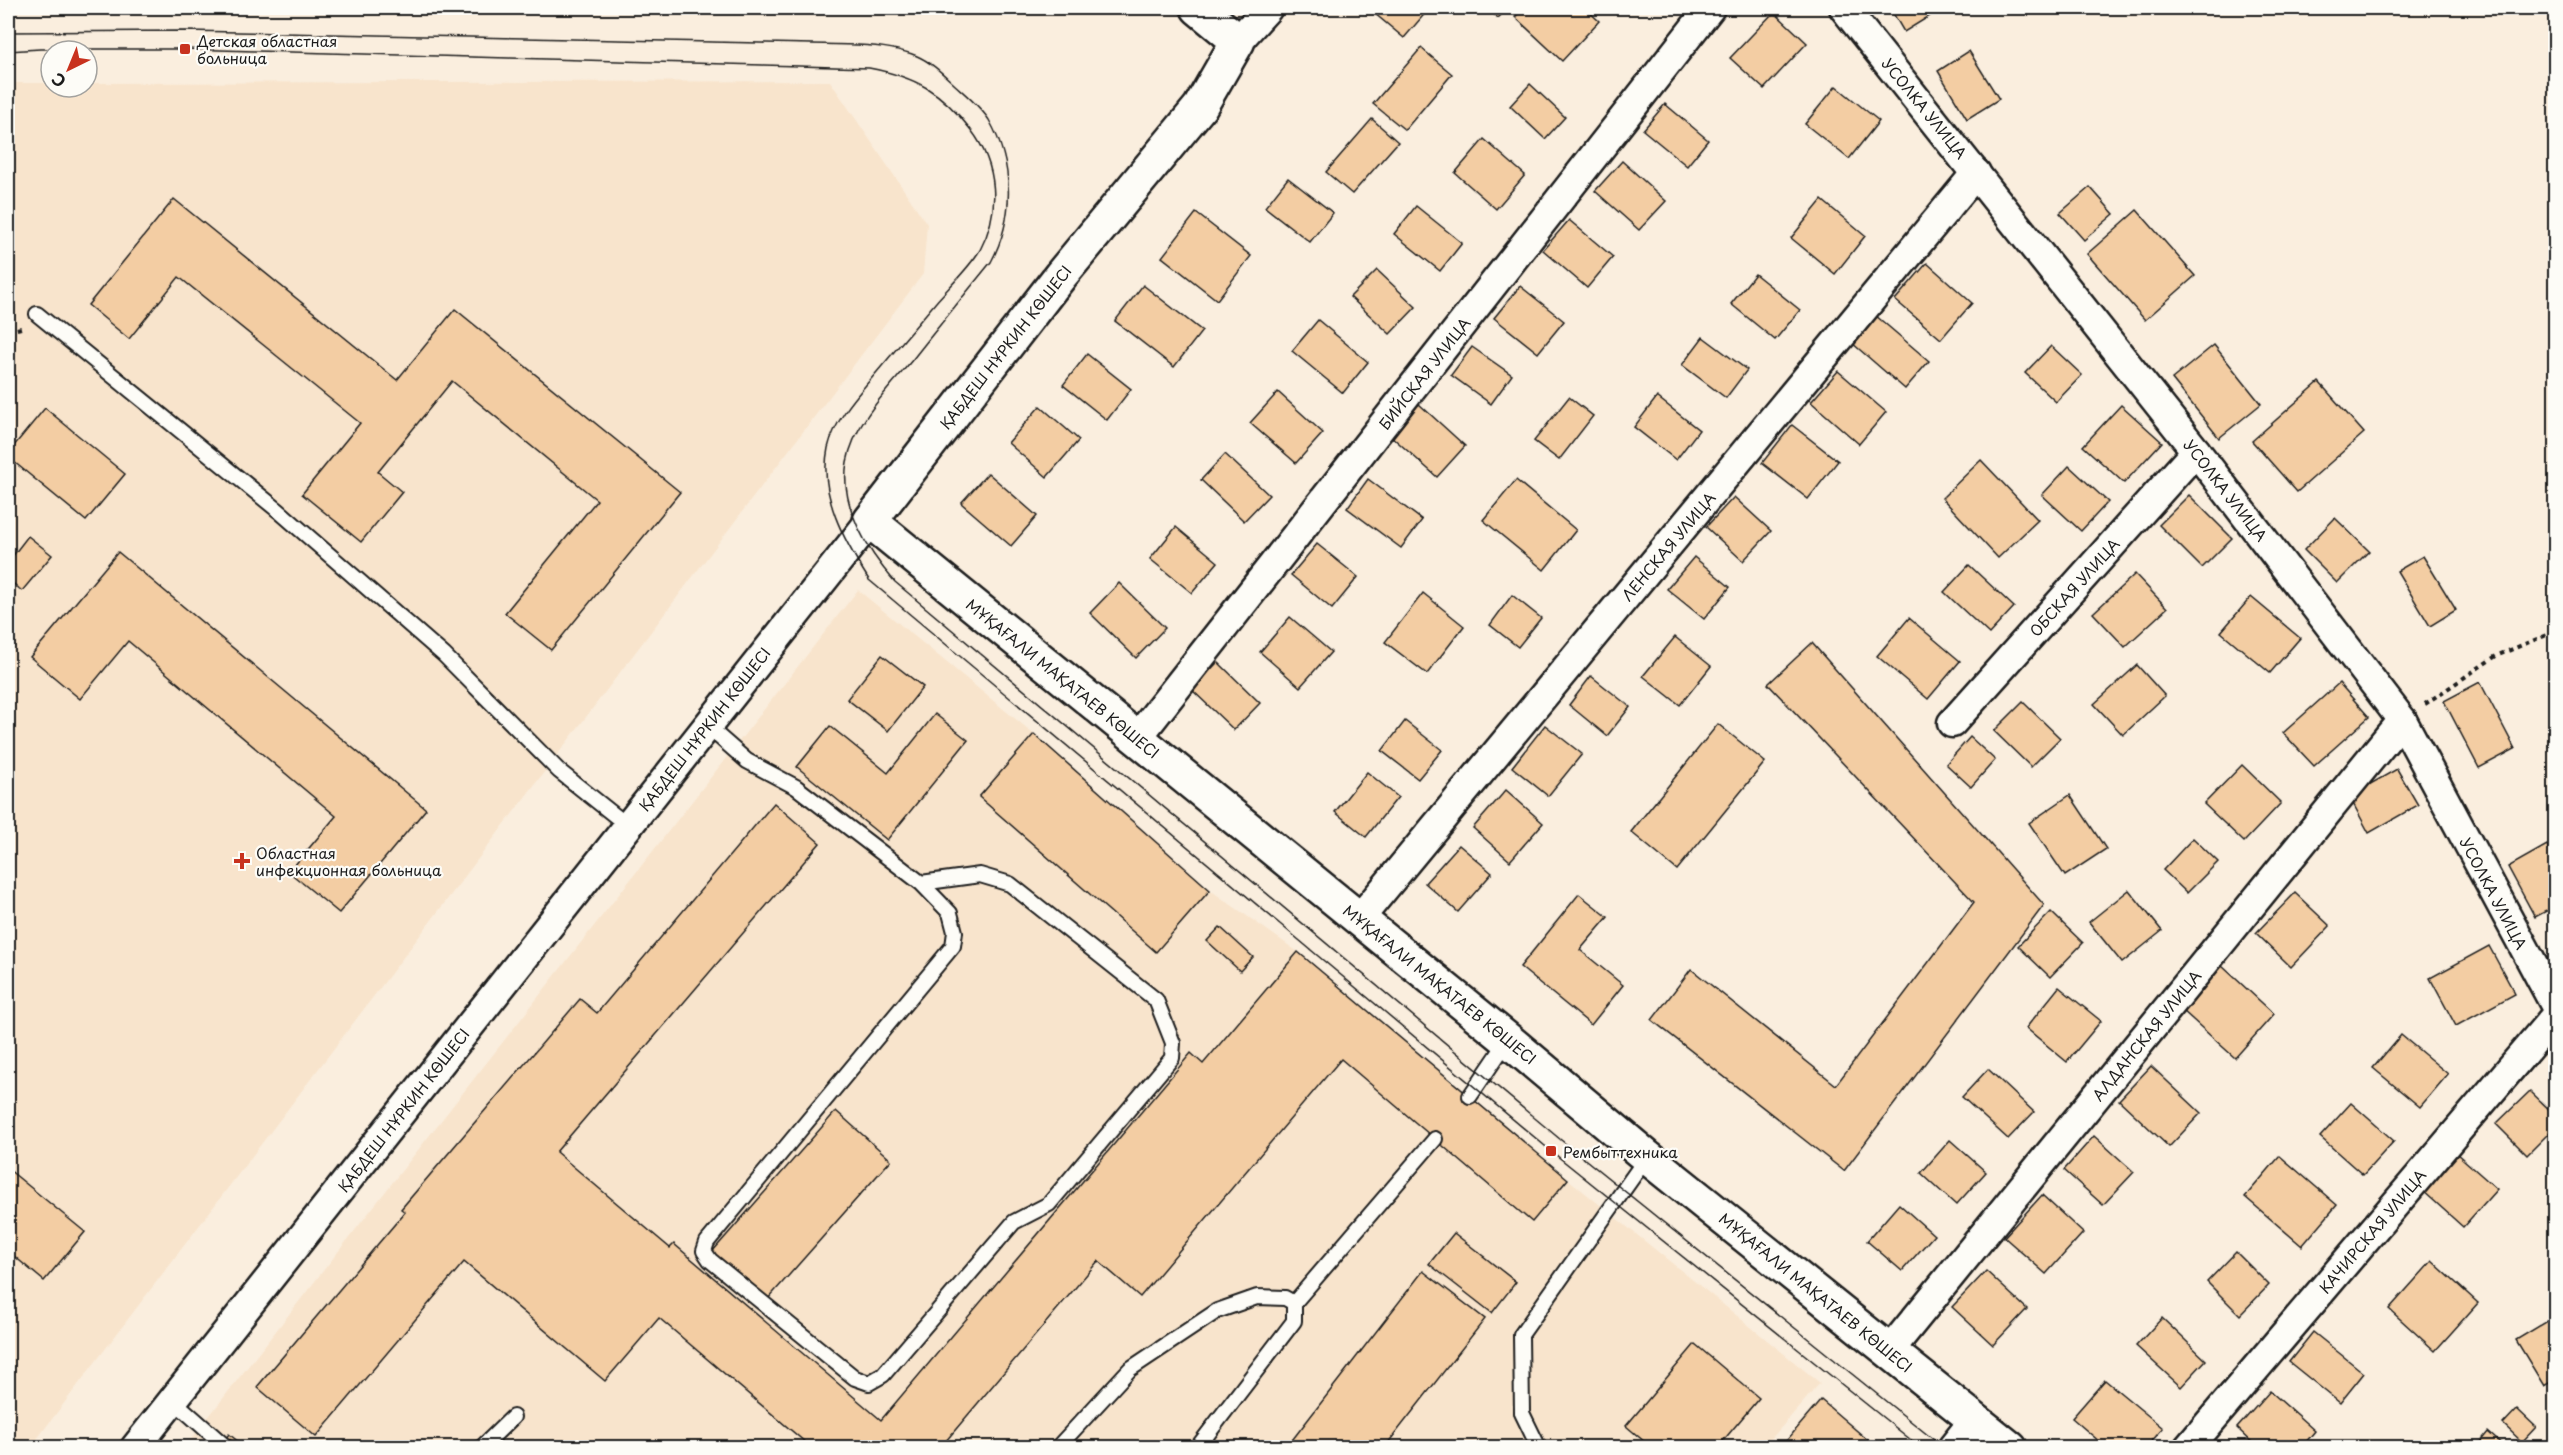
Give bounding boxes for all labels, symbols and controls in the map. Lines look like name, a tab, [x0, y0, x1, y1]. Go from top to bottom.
place label: Детская областная больница	[196, 29, 337, 69]
north arrow	[39, 39, 99, 99]
marker: Детская областная больница	[178, 42, 192, 56]
street label: УСОЛКА УЛИЦА	[1877, 53, 1973, 163]
text: С	[45, 68, 71, 94]
street label: ҚАБДЕШ НҰРКИН КӨШЕСІ	[934, 260, 1076, 434]
street label: БИЙСКАЯ УЛИЦА	[1373, 312, 1475, 434]
street label: УСОЛКА УЛИЦА	[2179, 434, 2273, 546]
street label: ЛЕНСКАЯ УЛИЦА	[1616, 487, 1720, 605]
street label: ОБСКАЯ УЛИЦА	[2024, 533, 2124, 641]
street label: МҰҚАҒАЛИ МАҚАТАЕВ КӨШЕСІ	[961, 593, 1165, 763]
street label: ҚАБДЕШ НҰРКИН КӨШЕСІ	[633, 642, 775, 816]
street label: УСОЛКА УЛИЦА	[2455, 833, 2533, 953]
place label: Областная инфекционная больница	[256, 841, 442, 881]
marker: Областная инфекционная больница	[233, 852, 251, 870]
street label: МҰҚАҒАЛИ МАҚАТАЕВ КӨШЕСІ	[1338, 899, 1542, 1069]
street label: АЛДАНСКАЯ УЛИЦА	[2086, 965, 2206, 1105]
street label: ҚАБДЕШ НҰРКИН КӨШЕСІ	[332, 1023, 474, 1197]
place label: Рембыттехника	[1563, 1140, 1678, 1163]
marker: Рембыттехника	[1544, 1144, 1558, 1158]
street label: КАЧИРСКАЯ УЛИЦА	[2313, 1164, 2431, 1298]
street label: МҰҚАҒАЛИ МАҚАТАЕВ КӨШЕСІ	[1714, 1207, 1918, 1377]

